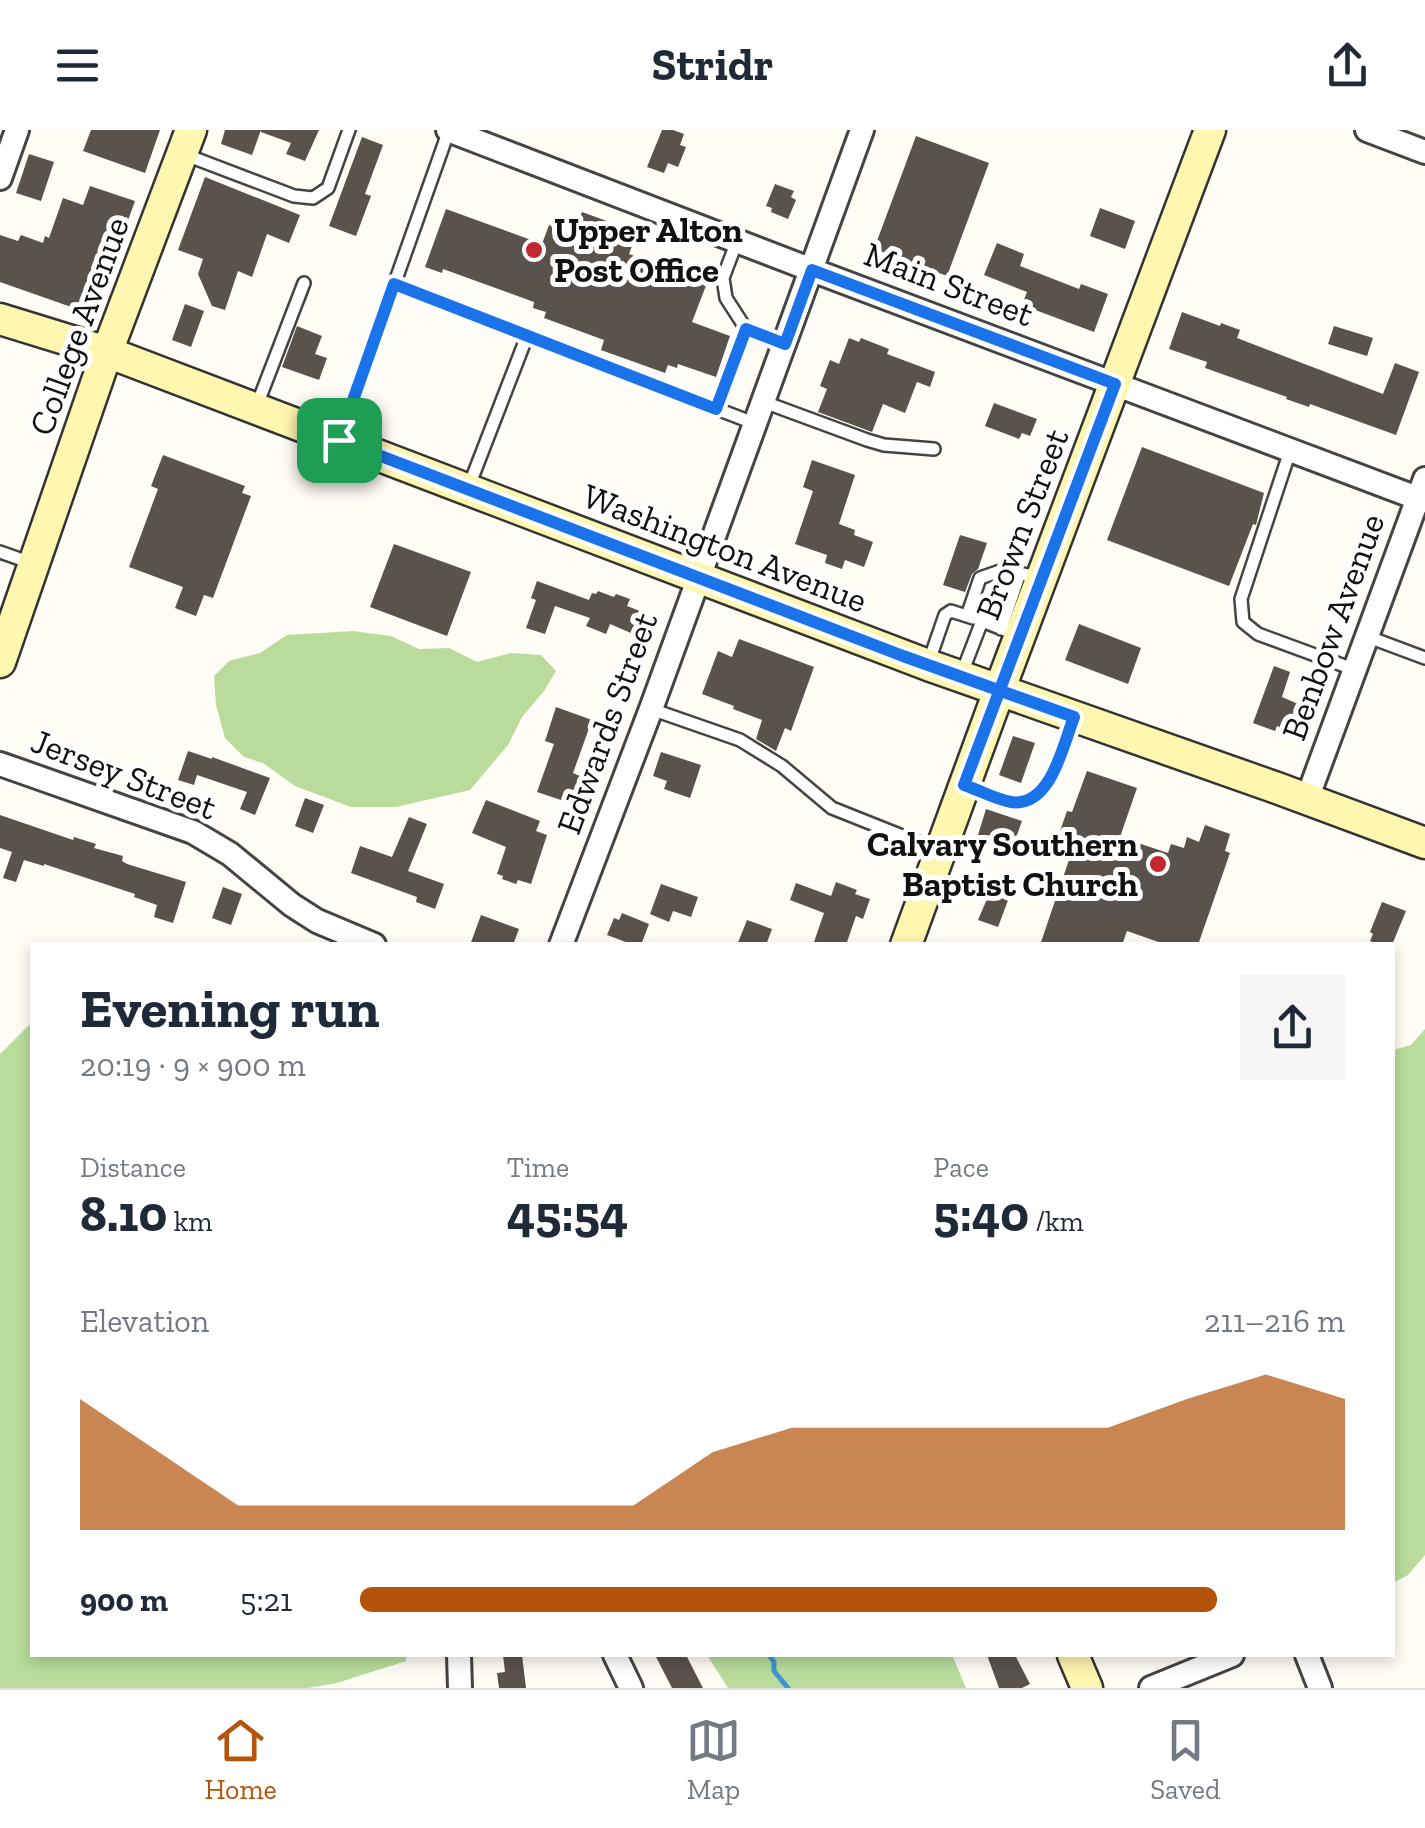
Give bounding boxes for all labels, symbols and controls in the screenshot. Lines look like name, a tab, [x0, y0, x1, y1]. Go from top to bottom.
icon: menu	[50, 38, 105, 93]
text: Stridr	[652, 38, 773, 92]
icon: share	[1320, 38, 1375, 93]
place label: Upper Alton Post Office	[554, 209, 743, 291]
street label: College Avenue	[20, 211, 138, 441]
street label: Main Street	[859, 233, 1039, 335]
marker: Upper Alton Post Office	[523, 239, 545, 261]
pin	[297, 398, 382, 483]
icon: arrive	[312, 413, 367, 468]
street label: Brown Street	[966, 423, 1078, 625]
street label: Washington Avenue	[577, 474, 873, 622]
street label: Benbow Avenue	[1273, 508, 1393, 746]
street label: Edwards Street	[547, 607, 667, 839]
street label: Jersey Street	[26, 720, 222, 828]
place label: Calvary Southern Baptist Church	[867, 823, 1138, 905]
marker: Calvary Southern Baptist Church	[1147, 853, 1169, 875]
text: Evening run	[80, 975, 380, 1041]
button: share	[1240, 975, 1345, 1080]
text: 20:19 · 9 × 900 m	[80, 1046, 306, 1084]
text: Distance	[80, 1151, 186, 1184]
text: Time	[507, 1151, 569, 1184]
text: Pace	[933, 1151, 989, 1184]
text: 8.10	[80, 1184, 167, 1244]
text: 45:54	[507, 1184, 628, 1244]
text: 5:40	[933, 1184, 1029, 1244]
text: km	[167, 1205, 212, 1238]
text: /km	[1029, 1205, 1084, 1238]
text: Elevation	[80, 1302, 209, 1340]
text: 211–216 m	[1204, 1302, 1345, 1340]
text: 900 m	[80, 1581, 168, 1619]
text: 5:21	[240, 1581, 292, 1619]
tab: Home	[205, 1713, 277, 1806]
tab: Map	[686, 1713, 741, 1806]
tab: Saved	[1150, 1713, 1220, 1806]

